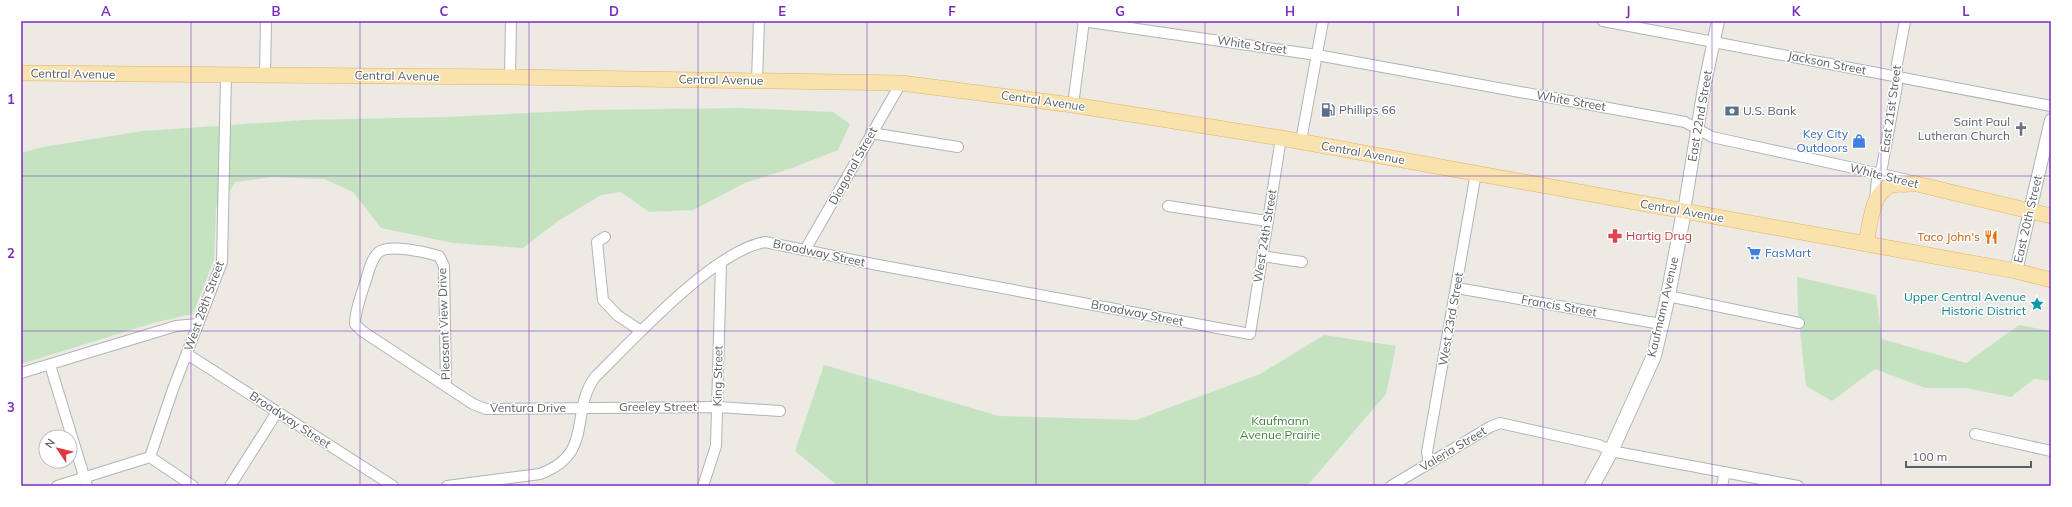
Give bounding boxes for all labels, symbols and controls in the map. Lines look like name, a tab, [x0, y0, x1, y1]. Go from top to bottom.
text: A	[101, 3, 111, 19]
text: B	[272, 3, 281, 19]
text: C	[440, 3, 449, 19]
text: D	[609, 3, 619, 19]
text: E	[778, 3, 786, 19]
text: F	[948, 3, 956, 19]
text: G	[1115, 3, 1125, 19]
text: H	[1285, 3, 1295, 19]
text: I	[1456, 3, 1460, 19]
text: J	[1626, 3, 1630, 19]
text: K	[1792, 3, 1802, 19]
text: L	[1962, 3, 1970, 19]
street label: White Street	[1216, 32, 1288, 57]
street label: Jackson Street	[1787, 48, 1867, 77]
street label: East 21st Street	[1877, 64, 1904, 154]
street label: Central Avenue	[30, 65, 116, 82]
street label: Central Avenue	[354, 67, 440, 84]
street label: East 22nd Street	[1684, 69, 1715, 163]
street label: Central Avenue	[678, 71, 764, 88]
street label: Central Avenue	[1000, 87, 1086, 114]
street label: White Street	[1535, 87, 1607, 114]
text: 1	[7, 91, 15, 107]
fuel station icon: Phillips 66	[1320, 102, 1336, 118]
place label: Phillips 66	[1339, 102, 1396, 117]
bank icon: U.S. Bank	[1724, 103, 1740, 119]
place label: U.S. Bank	[1743, 103, 1797, 118]
place label: Saint Paul Lutheran Church	[1918, 114, 2010, 143]
church icon: Saint Paul Lutheran Church	[2013, 121, 2029, 137]
street label: Diagonal Street	[825, 124, 880, 207]
place label: Key City Outdoors	[1797, 126, 1849, 155]
shop icon: Key City Outdoors	[1851, 133, 1867, 149]
street label: Central Avenue	[1320, 138, 1406, 167]
street label: White Street	[1848, 160, 1920, 191]
street label: East 20th Street	[2010, 174, 2045, 264]
street label: West 24th Street	[1250, 188, 1279, 284]
street label: Central Avenue	[1639, 196, 1725, 225]
pharmacy icon: Hartig Drug	[1607, 228, 1623, 244]
place label: Hartig Drug	[1626, 228, 1692, 243]
place label: Taco John's	[1917, 229, 1980, 244]
restaurant icon: Taco John's	[1983, 229, 1999, 245]
street label: Broadway Street	[772, 235, 867, 270]
text: 2	[7, 245, 15, 261]
supermarket icon: FasMart	[1746, 245, 1762, 261]
place label: FasMart	[1765, 245, 1811, 260]
street label: Kaufmann Avenue	[1644, 255, 1681, 359]
street label: West 28th Street	[180, 259, 227, 353]
street label: Pleasant View Drive	[434, 268, 453, 380]
street label: West 23rd Street	[1435, 271, 1466, 367]
place label: Upper Central Avenue Historic District	[1904, 289, 2026, 318]
street label: Francis Street	[1520, 292, 1598, 320]
street label: Broadway Street	[1090, 296, 1185, 329]
place icon: Upper Central Avenue Historic District	[2029, 296, 2045, 312]
street label: King Street	[709, 345, 726, 407]
street label: Broadway Street	[247, 388, 334, 451]
text: 3	[7, 399, 15, 415]
street label: Greeley Street	[619, 399, 697, 414]
street label: Ventura Drive	[490, 400, 566, 415]
park label: Kaufmann Avenue Prairie	[1240, 413, 1320, 442]
street label: Valeria Street	[1417, 423, 1489, 474]
north arrow	[38, 429, 78, 469]
text: N	[42, 436, 58, 451]
scale bar	[1906, 443, 2031, 469]
text: 100 m	[1912, 449, 1947, 464]

